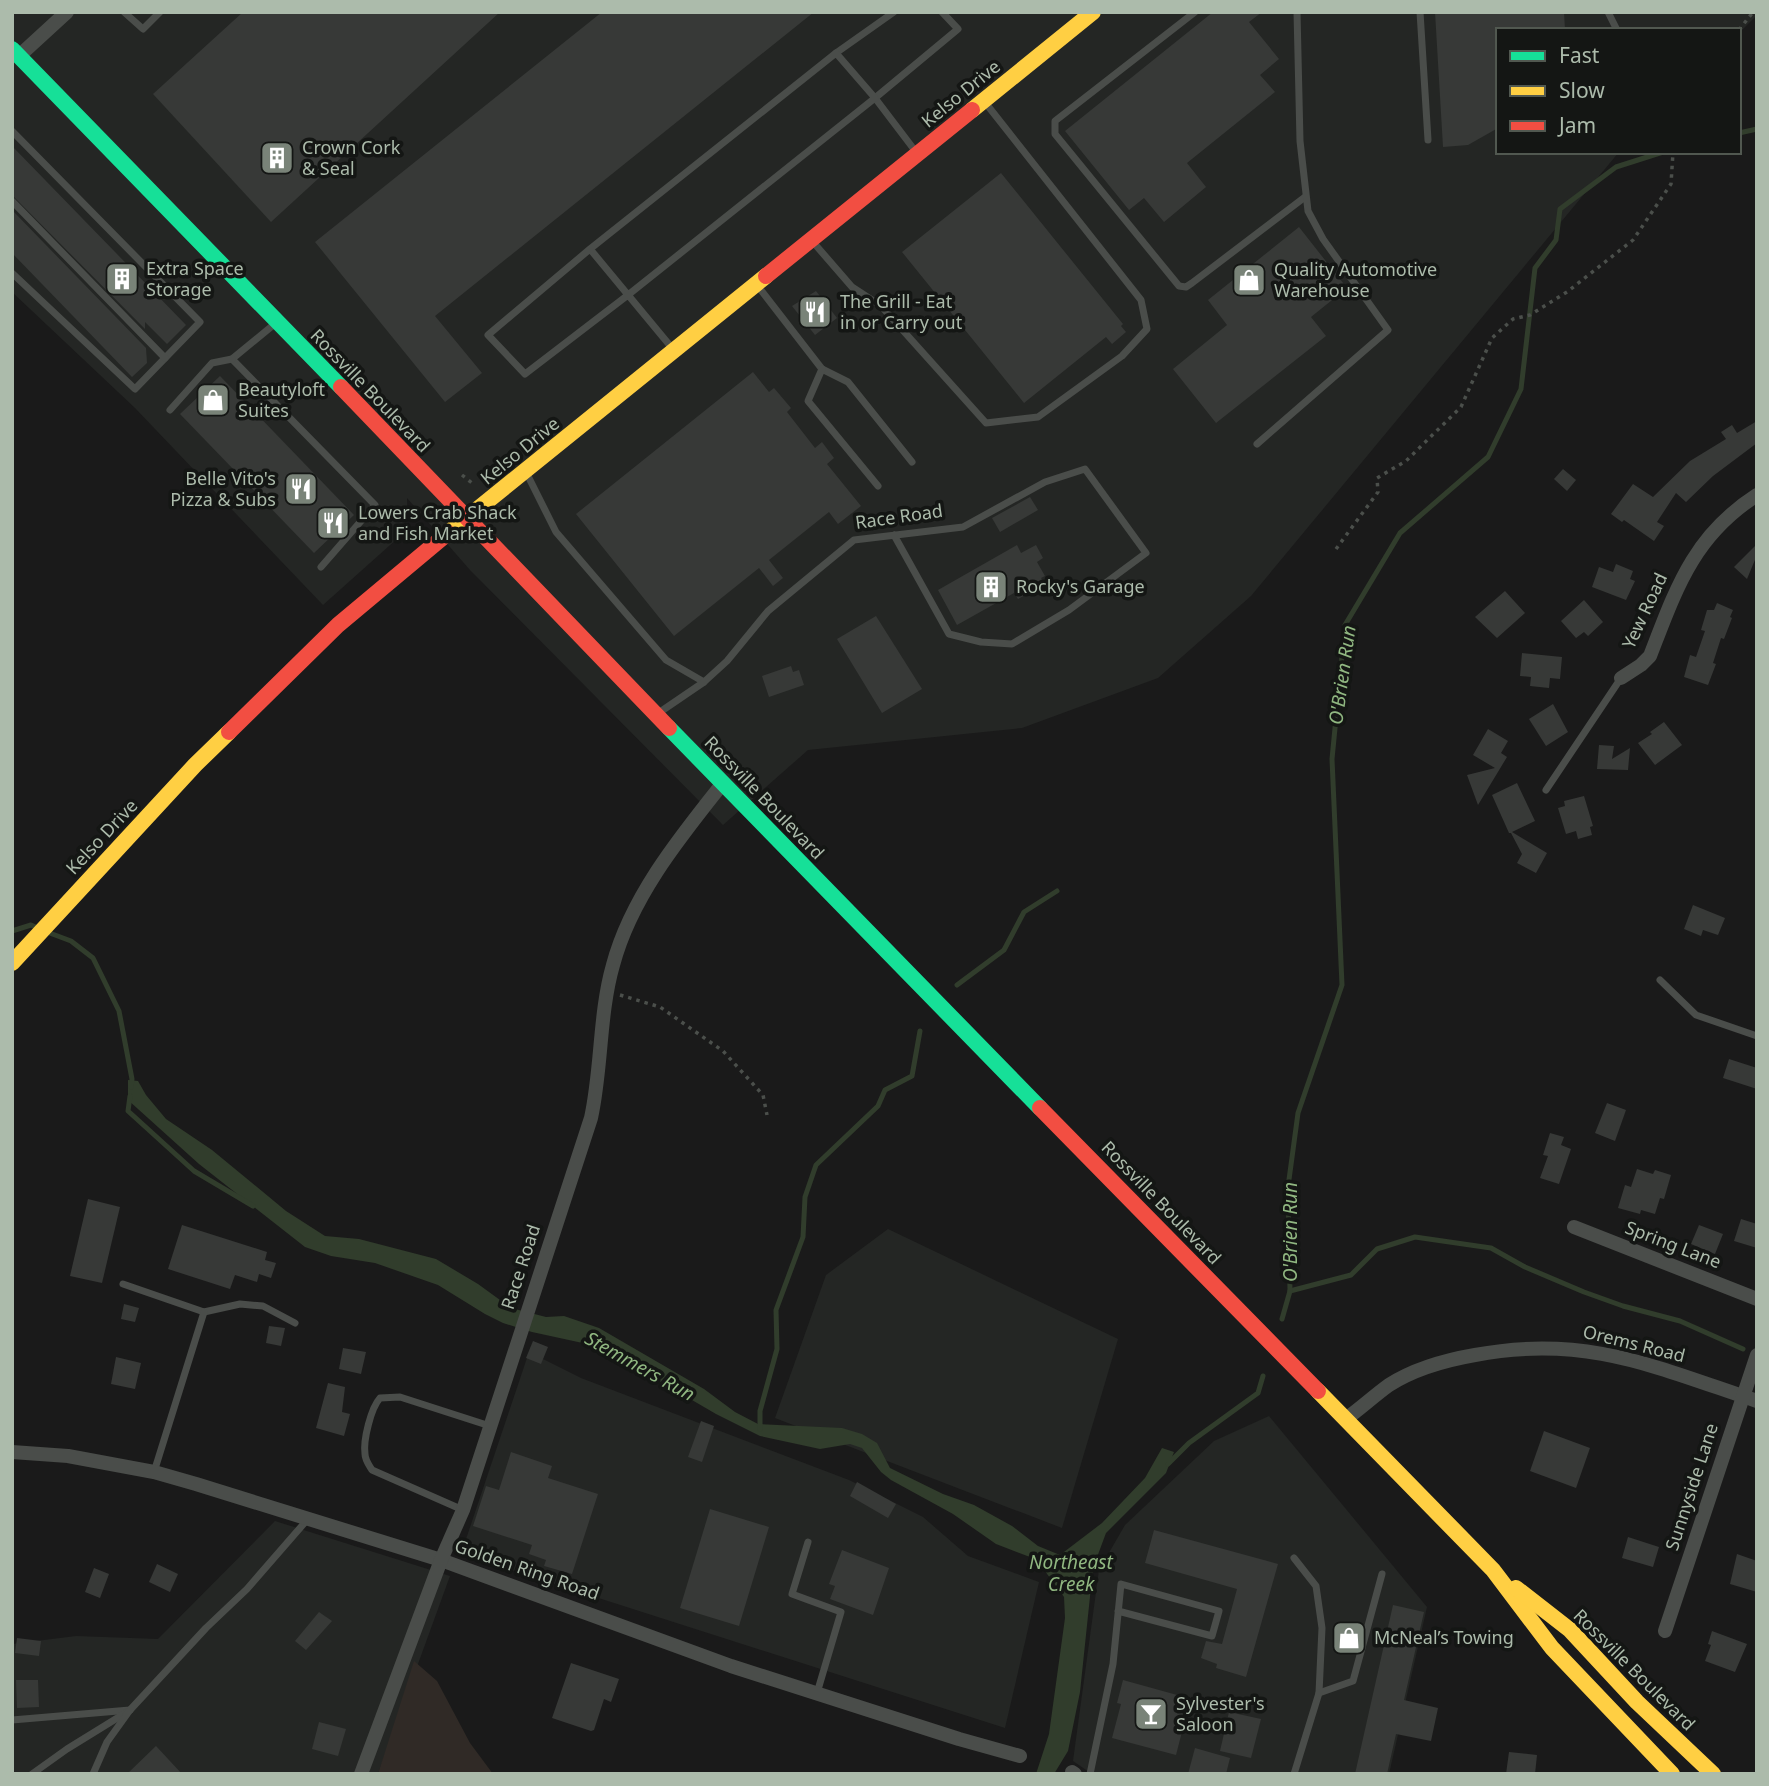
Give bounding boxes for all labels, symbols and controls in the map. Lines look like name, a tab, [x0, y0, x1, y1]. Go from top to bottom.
legend	[1496, 28, 1741, 154]
text: Fast	[1559, 41, 1600, 69]
street label: Kelso Drive	[916, 54, 1005, 132]
text: Slow	[1559, 76, 1605, 104]
text: Jam	[1557, 111, 1596, 139]
place label: Crown Cork & Seal	[302, 135, 401, 180]
building icon: Crown Cork & Seal	[258, 139, 296, 177]
place label: Extra Space Storage	[146, 256, 244, 301]
place label: Quality Automotive Warehouse	[1274, 257, 1437, 302]
building icon: Extra Space Storage	[103, 260, 141, 298]
shop icon: Quality Automotive Warehouse	[1230, 261, 1268, 299]
place label: The Grill - Eat in or Carry out	[840, 289, 963, 334]
restaurant icon: The Grill - Eat in or Carry out	[796, 293, 834, 331]
street label: Rossville Boulevard	[306, 323, 436, 457]
place label: Beautyloft Suites	[238, 377, 325, 422]
shop icon: Beautyloft Suites	[194, 381, 232, 419]
street label: Kelso Drive	[475, 411, 564, 489]
place label: Belle Vito's Pizza & Subs	[170, 466, 276, 511]
restaurant icon: Belle Vito's Pizza & Subs	[282, 470, 320, 508]
street label: Race Road	[854, 498, 944, 534]
place label: Lowers Crab Shack and Fish Market	[358, 500, 517, 545]
restaurant icon: Lowers Crab Shack and Fish Market	[314, 504, 352, 542]
building icon: Rocky's Garage	[972, 568, 1010, 606]
street label: Yew Road	[1616, 569, 1672, 652]
place label: Rocky's Garage	[1016, 574, 1145, 598]
water label: O'Brien Run	[1322, 624, 1362, 726]
street label: Rossville Boulevard	[700, 730, 830, 864]
street label: Kelso Drive	[60, 794, 142, 879]
street label: Rossville Boulevard	[1097, 1135, 1227, 1269]
water label: O'Brien Run	[1277, 1182, 1303, 1282]
street label: Spring Lane	[1622, 1215, 1725, 1273]
street label: Race Road	[495, 1221, 545, 1312]
street label: Orems Road	[1581, 1319, 1688, 1367]
water label: Stemmers Run	[580, 1325, 700, 1407]
street label: Sunnyside Lane	[1659, 1420, 1723, 1553]
street label: Golden Ring Road	[452, 1533, 603, 1605]
water label: Northeast Creek	[1029, 1549, 1114, 1597]
street label: Rossville Boulevard	[1569, 1603, 1701, 1735]
shop icon: McNeal’s Towing	[1330, 1619, 1368, 1657]
place label: McNeal’s Towing	[1374, 1625, 1514, 1649]
place label: Sylvester's Saloon	[1176, 1691, 1265, 1736]
bar icon: Sylvester's Saloon	[1132, 1695, 1170, 1733]

